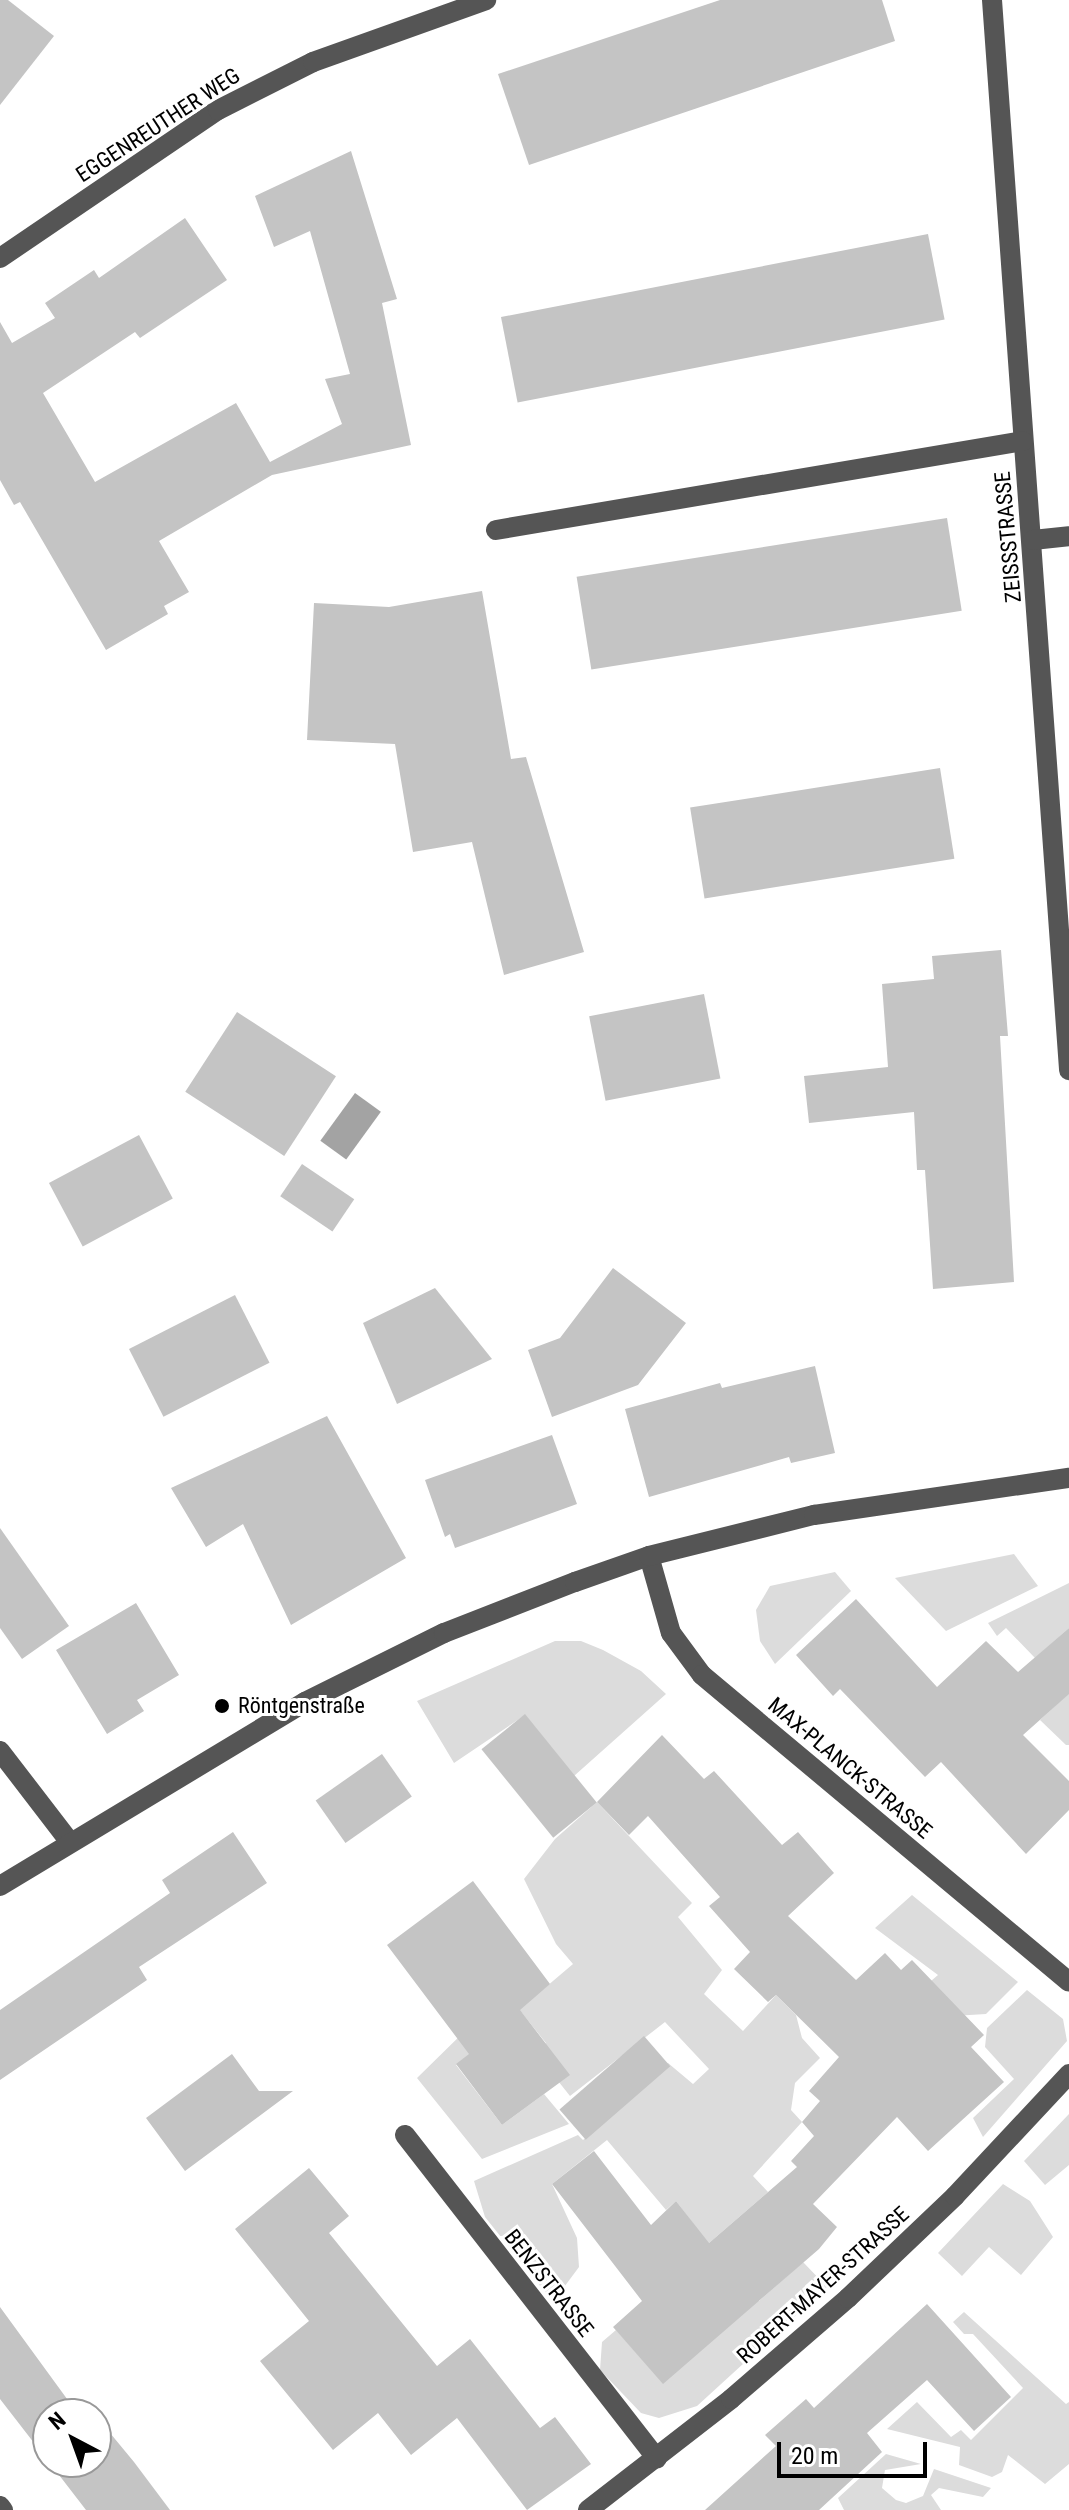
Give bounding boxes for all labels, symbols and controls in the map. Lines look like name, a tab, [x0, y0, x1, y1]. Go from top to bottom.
street label: EGGENREUTHER WEG	[71, 62, 245, 188]
street label: ZEISSSTRASSE	[989, 470, 1027, 604]
street label: MAX-PLANCK-STRASSE	[763, 1692, 937, 1844]
place label: Röntgenstraße	[238, 1693, 365, 1719]
marker: Röntgenstraße	[213, 1697, 231, 1715]
street label: ROBERT-MAYER-STRASSE	[732, 2201, 914, 2369]
street label: BENZSTRASSE	[499, 2224, 599, 2342]
north arrow	[32, 2398, 112, 2478]
text: N	[44, 2407, 71, 2435]
scale bar	[781, 2426, 931, 2476]
text: 20 m	[791, 2442, 838, 2470]

